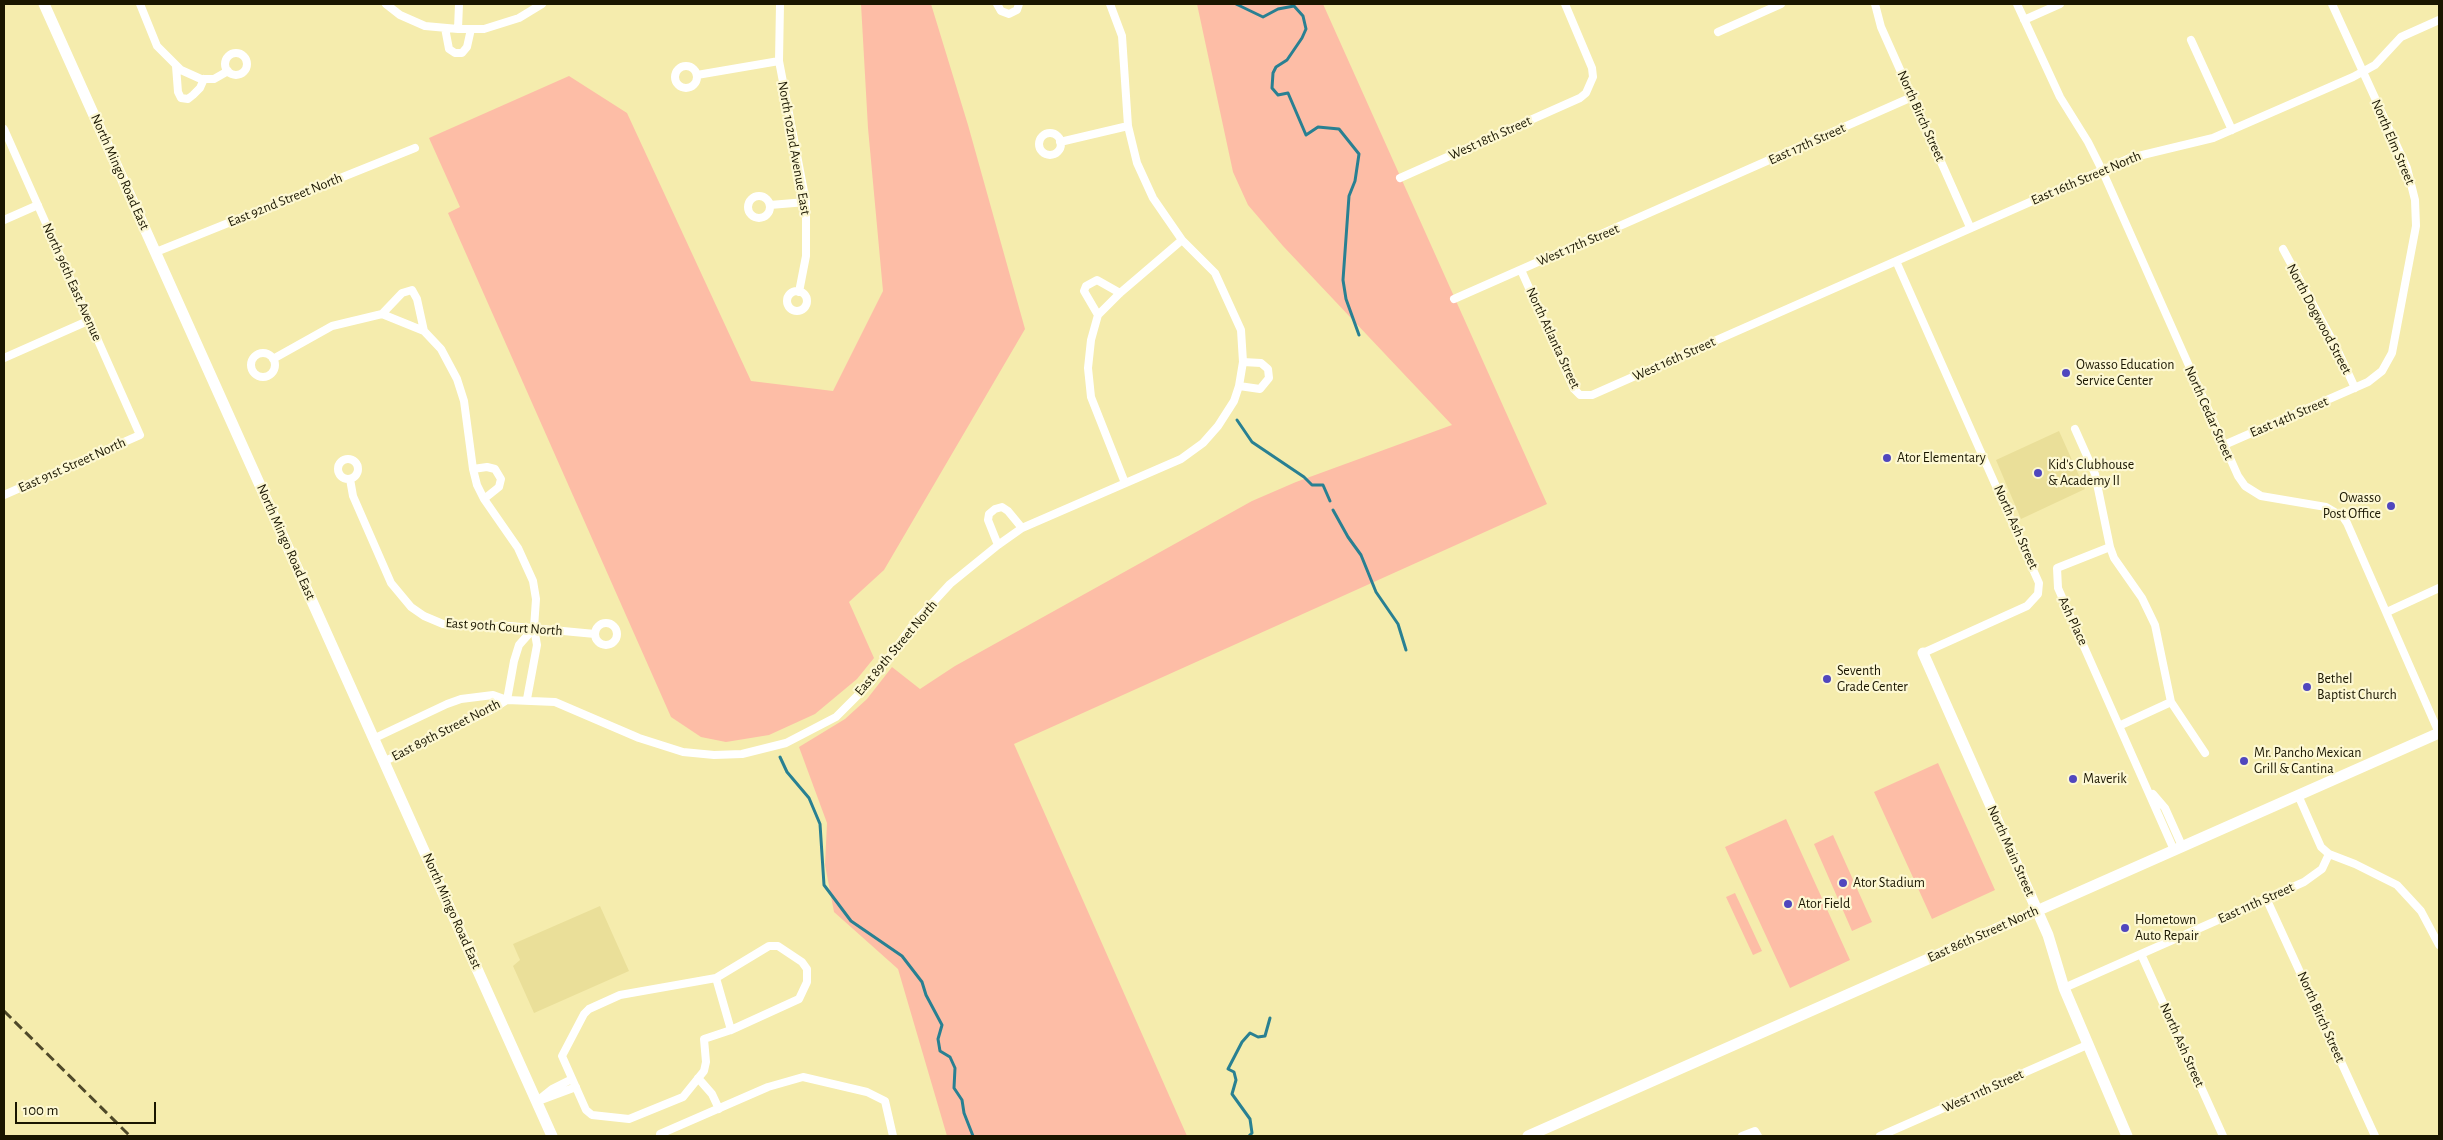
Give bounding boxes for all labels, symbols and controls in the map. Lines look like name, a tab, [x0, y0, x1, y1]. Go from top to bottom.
street label: North Birch Street	[1893, 68, 1949, 164]
street label: North 102nd Avenue East	[774, 80, 814, 216]
street label: North Elm Street	[2367, 97, 2419, 187]
street label: North Mingo Road East	[87, 111, 153, 233]
street label: West 18th Street	[1446, 112, 1534, 164]
street label: East 17th Street	[1766, 120, 1848, 168]
street label: East 16th Street North	[2028, 147, 2144, 209]
street label: East 92nd Street North	[225, 169, 345, 231]
street label: North 96th East Avenue	[38, 220, 106, 344]
street label: West 17th Street	[1534, 220, 1622, 270]
street label: North Dogwood Street	[2283, 261, 2355, 377]
street label: North Atlanta Street	[1522, 285, 1584, 391]
street label: West 16th Street	[1630, 333, 1718, 385]
place label: Owasso Education Service Center	[2076, 357, 2174, 390]
street label: North Cedar Street	[2181, 363, 2237, 463]
marker: Owasso Education Service Center	[2060, 367, 2072, 379]
street label: East 14th Street	[2247, 393, 2331, 441]
street label: East 91st Street North	[16, 434, 128, 496]
place label: Ator Elementary	[1897, 450, 1986, 466]
marker: Ator Elementary	[1881, 452, 1893, 464]
place label: Kid's Clubhouse & Academy II	[2048, 457, 2134, 490]
marker: Kid's Clubhouse & Academy II	[2032, 467, 2044, 479]
street label: North Mingo Road East	[253, 481, 319, 603]
street label: North Ash Street	[1990, 482, 2042, 572]
place label: Owasso Post Office	[2323, 490, 2381, 522]
marker: Owasso Post Office	[2385, 500, 2397, 512]
street label: Ash Place	[2054, 594, 2092, 648]
street label: East 89th Street North	[851, 597, 941, 699]
street label: East 90th Court North	[445, 615, 563, 639]
place label: Seventh Grade Center	[1837, 663, 1908, 696]
place label: Bethel Baptist Church	[2317, 671, 2397, 704]
marker: Seventh Grade Center	[1821, 673, 1833, 685]
marker: Bethel Baptist Church	[2301, 681, 2313, 693]
street label: East 89th Street North	[389, 695, 503, 765]
place label: Mr. Pancho Mexican Grill & Cantina	[2254, 745, 2362, 778]
marker: Mr. Pancho Mexican Grill & Cantina	[2238, 755, 2250, 767]
place label: Maverik	[2083, 771, 2127, 787]
marker: Maverik	[2067, 773, 2079, 785]
street label: North Main Street	[1983, 803, 2039, 899]
street label: North Mingo Road East	[419, 850, 485, 972]
place label: Ator Stadium	[1853, 875, 1925, 891]
marker: Ator Stadium	[1837, 877, 1849, 889]
street label: East 11th Street	[2215, 879, 2297, 927]
place label: Ator Field	[1798, 896, 1850, 912]
marker: Ator Field	[1782, 898, 1794, 910]
street label: East 86th Street North	[1925, 902, 2041, 966]
place label: Hometown Auto Repair	[2135, 912, 2199, 944]
marker: Hometown Auto Repair	[2119, 922, 2131, 934]
street label: North Birch Street	[2293, 969, 2349, 1065]
street label: North Ash Street	[2156, 1000, 2208, 1090]
street label: West 11th Street	[1940, 1066, 2026, 1116]
scale bar	[18, 1092, 159, 1124]
text: 100 m	[23, 1103, 58, 1118]

